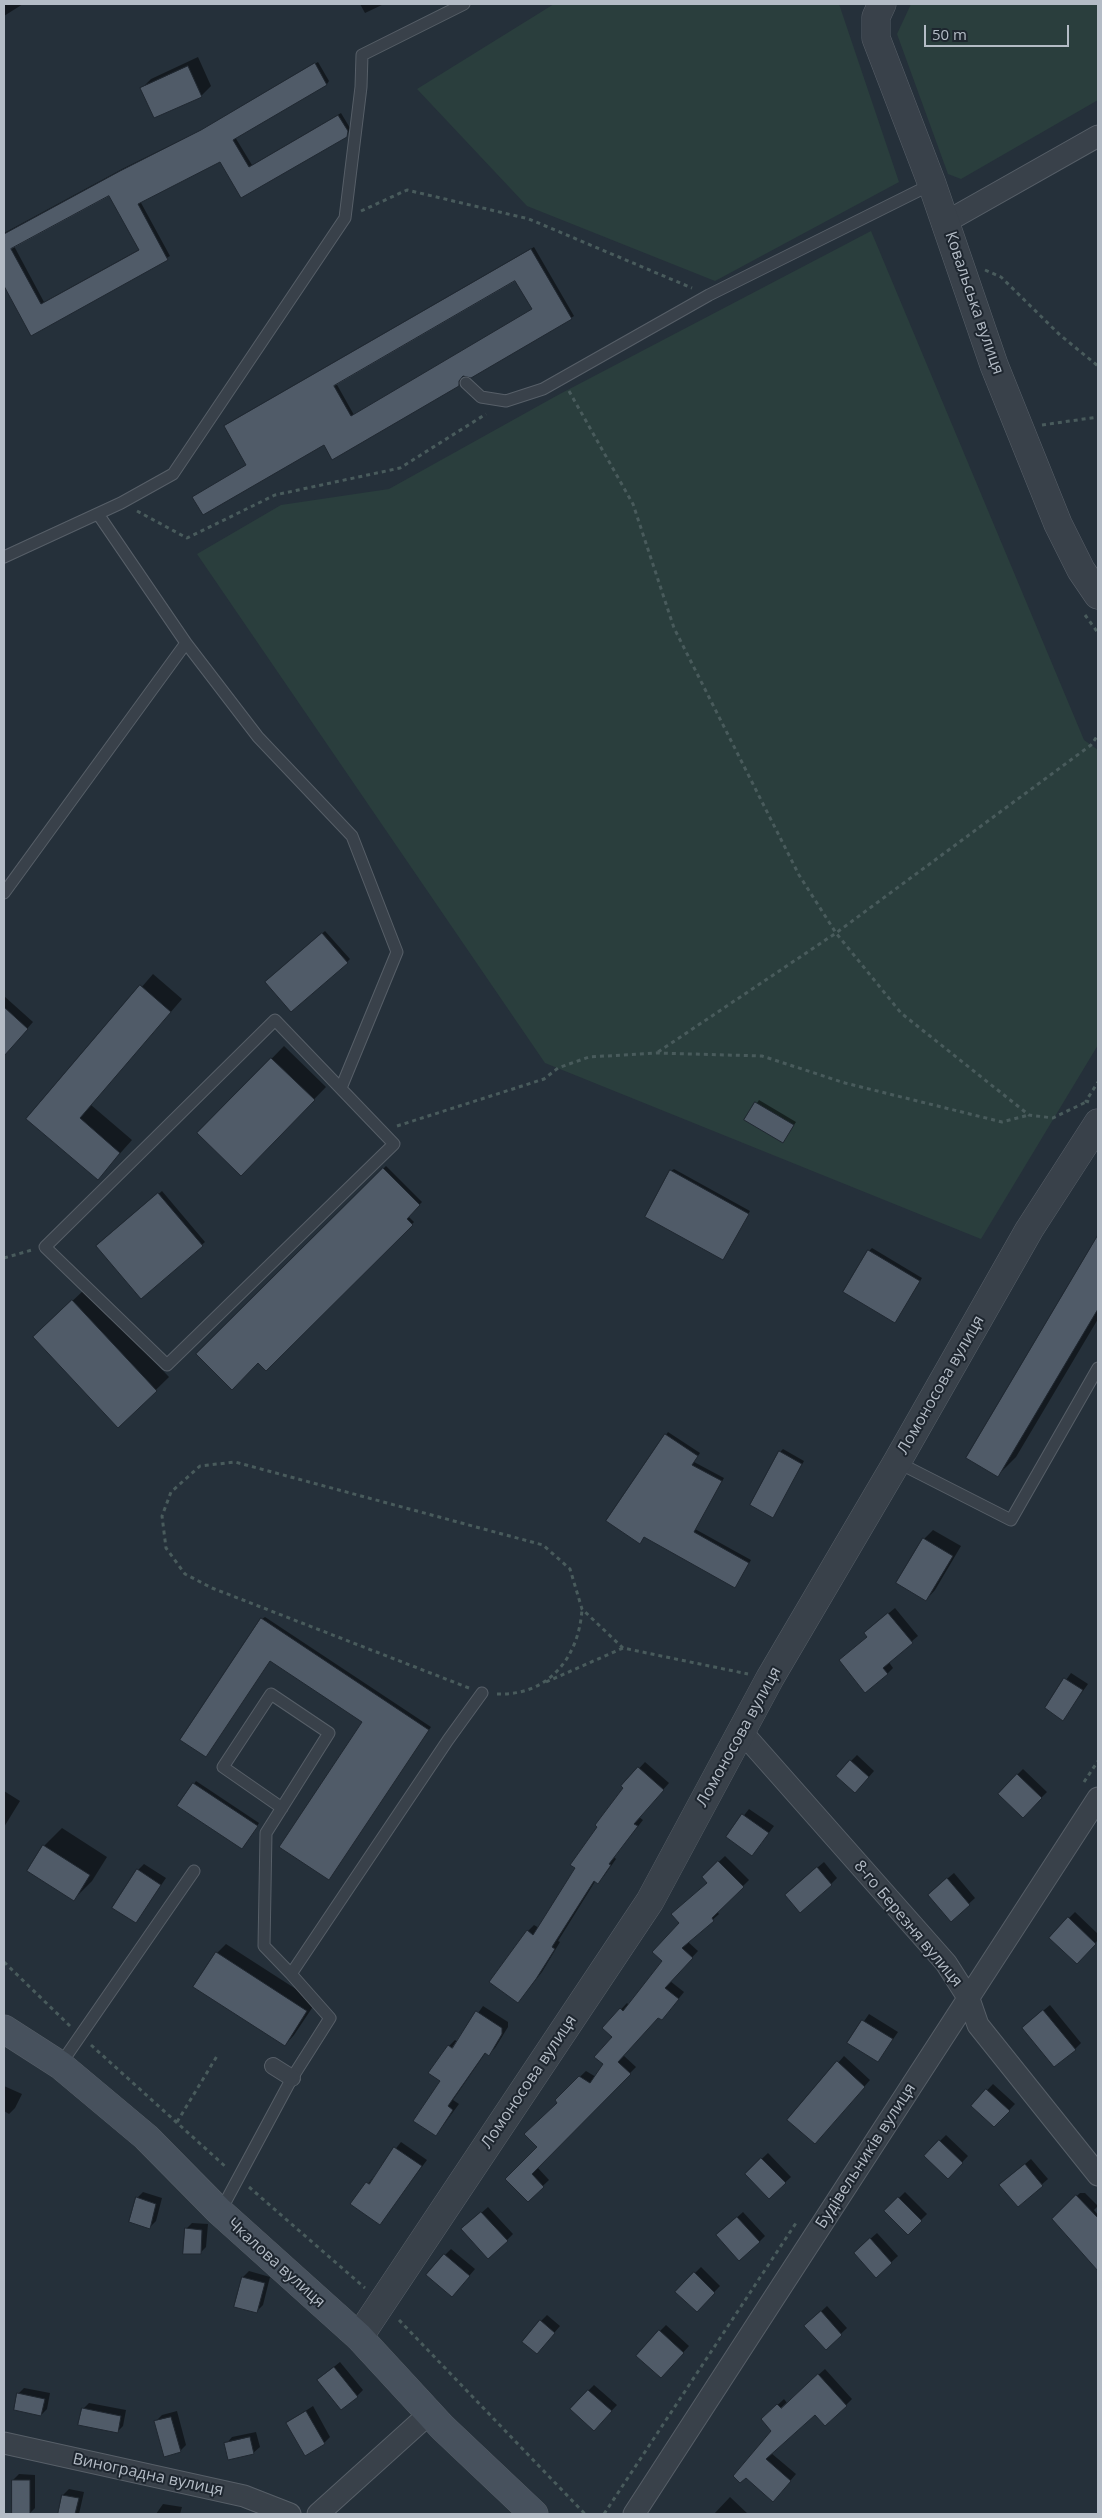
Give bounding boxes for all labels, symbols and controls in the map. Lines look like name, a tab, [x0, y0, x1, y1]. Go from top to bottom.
scale bar	[927, 15, 1072, 47]
text: 50 m	[932, 24, 967, 44]
street label: Ковальська вулиця	[941, 229, 1007, 377]
street label: Ломоносова вулиця	[893, 1312, 989, 1458]
street label: Ломоносова вулиця	[693, 1664, 785, 1810]
street label: 8-го Березня вулиця	[850, 1857, 966, 1991]
street label: Ломоносова вулиця	[477, 2012, 581, 2152]
street label: Будівельників вулиця	[812, 2080, 920, 2232]
street label: Чкалова вулиця	[223, 2214, 329, 2312]
street label: Виноградна вулиця	[71, 2450, 225, 2500]

